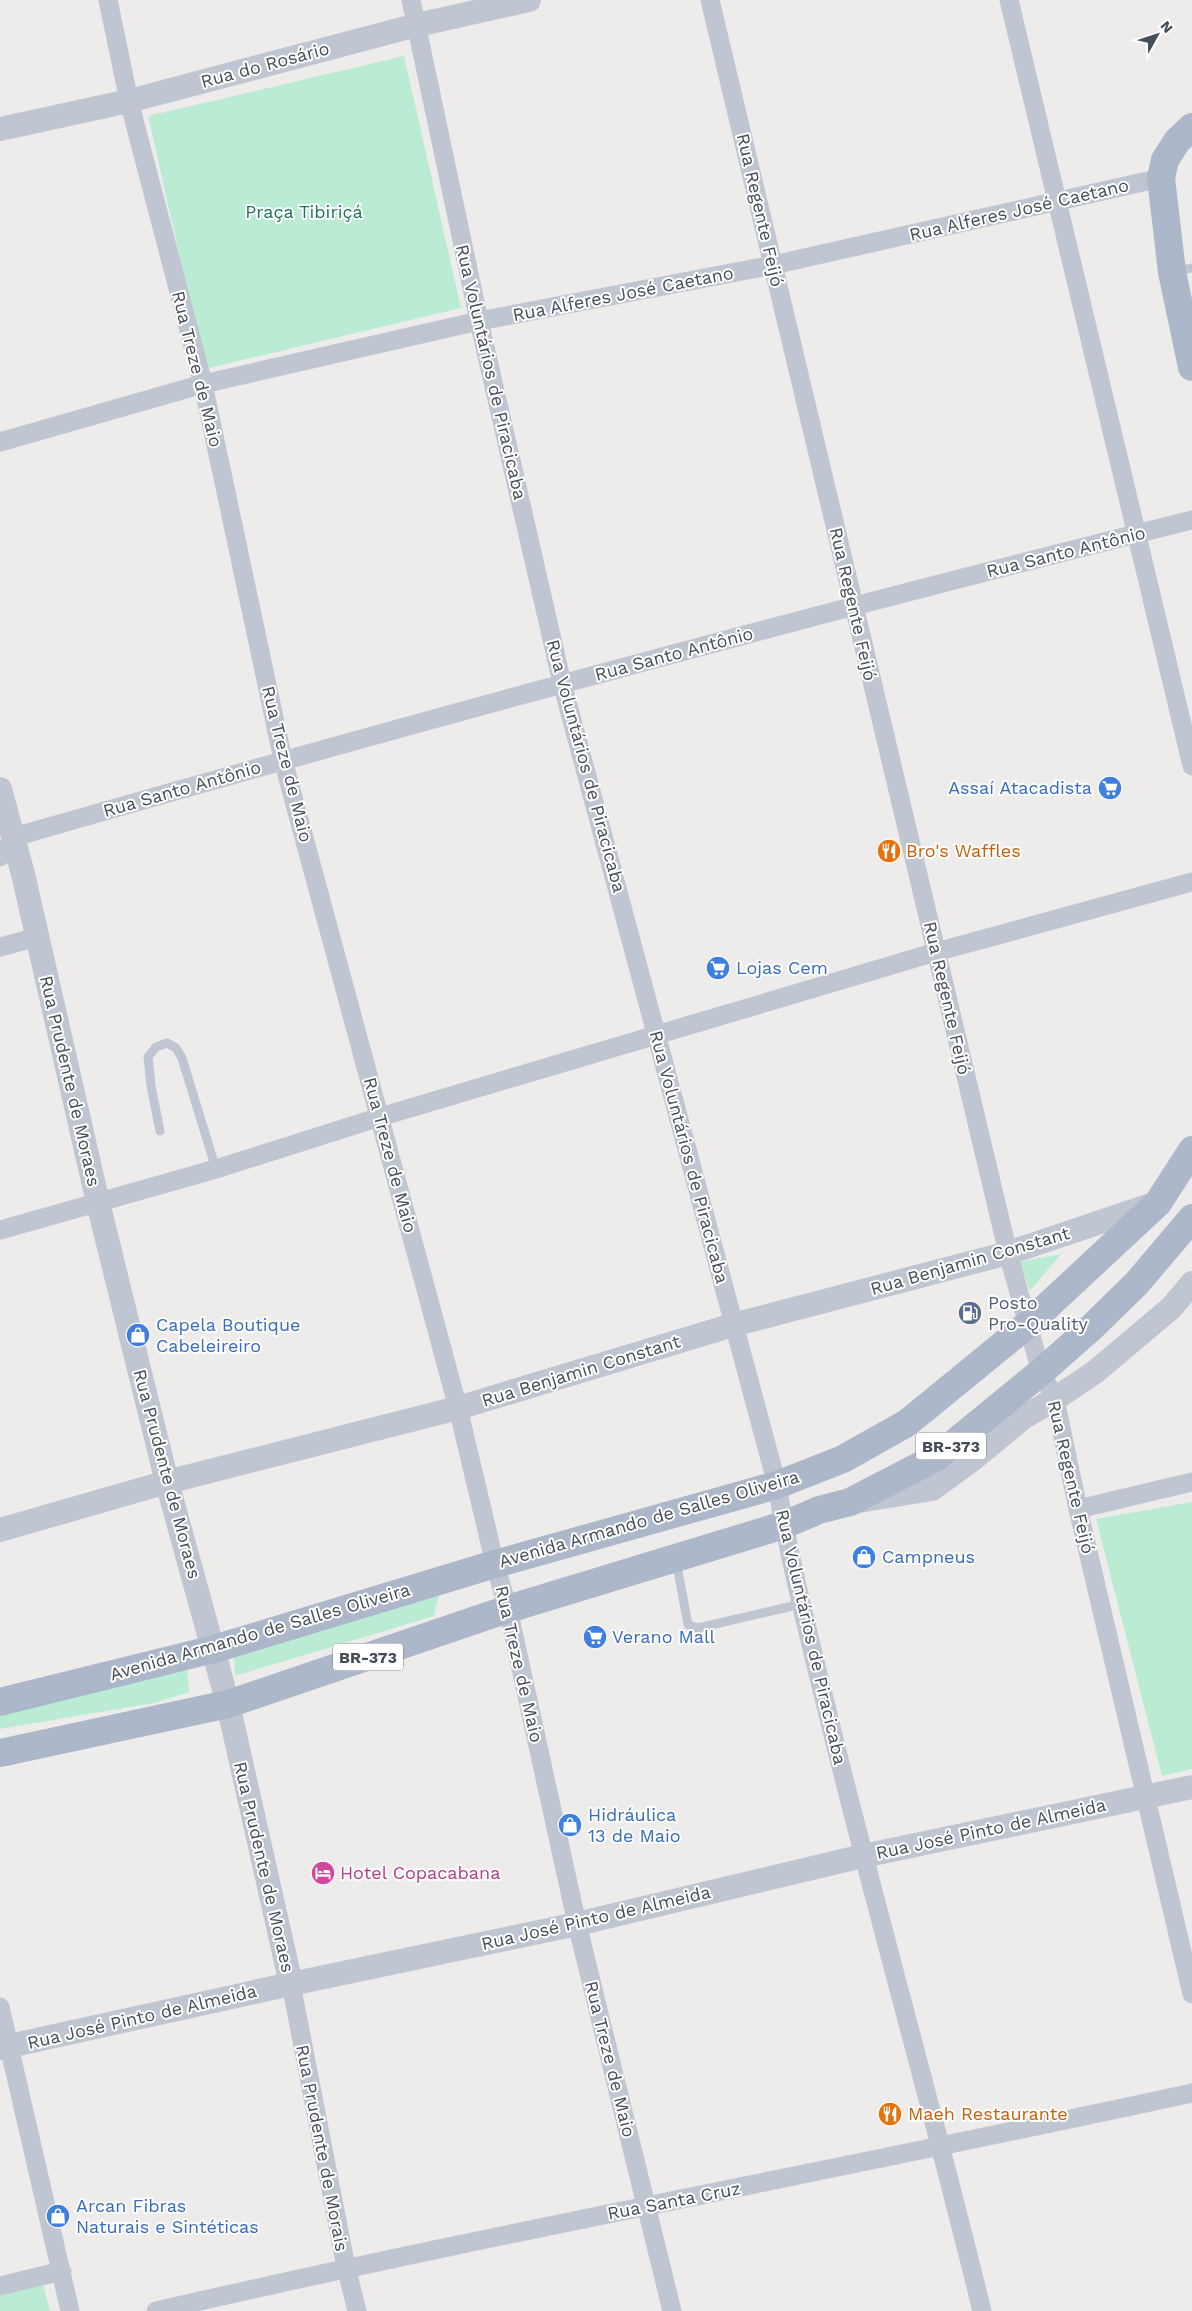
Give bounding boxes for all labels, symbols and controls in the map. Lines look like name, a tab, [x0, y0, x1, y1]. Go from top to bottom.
north arrow	[1132, 10, 1182, 60]
text: N	[1157, 18, 1176, 36]
street label: Rua do Rosário	[198, 37, 331, 92]
street label: Rua Regente Feijó	[733, 131, 788, 289]
street label: Rua Alferes José Caetano	[907, 174, 1131, 245]
park label: Praça Tibiriçá	[245, 201, 363, 222]
street label: Rua Voluntários de Piracicaba	[452, 242, 531, 502]
street label: Rua Alferes José Caetano	[511, 262, 735, 325]
street label: Rua Treze de Maio	[168, 289, 227, 449]
street label: Rua Santo Antônio	[984, 522, 1148, 581]
street label: Rua Regente Feijó	[826, 525, 881, 683]
street label: Rua Santo Antônio	[592, 622, 755, 685]
street label: Rua Voluntários de Piracicaba	[543, 637, 630, 895]
street label: Rua Treze de Maio	[258, 684, 317, 844]
street label: Rua Santo Antônio	[101, 756, 263, 821]
supermarket icon: Assaí Atacadista	[1097, 775, 1123, 801]
place label: Assaí Atacadista	[948, 777, 1092, 798]
restaurant icon: Bro's Waffles	[876, 838, 902, 864]
place label: Bro's Waffles	[906, 840, 1021, 861]
street label: Rua Regente Feijó	[920, 919, 975, 1077]
supermarket icon: Lojas Cem	[705, 955, 731, 981]
place label: Lojas Cem	[736, 957, 828, 978]
street label: Rua Prudente de Moraes	[36, 973, 105, 1188]
street label: Rua Voluntários de Piracicaba	[646, 1028, 733, 1286]
street label: Rua Treze de Maio	[360, 1075, 421, 1235]
street label: Rua Benjamin Constant	[868, 1222, 1072, 1299]
place label: Posto Pro-Quality	[988, 1292, 1089, 1334]
fuel station icon: Posto Pro-Quality	[957, 1300, 983, 1326]
place label: Capela Boutique Cabeleireiro	[156, 1314, 300, 1356]
shop icon: Capela Boutique Cabeleireiro	[125, 1322, 151, 1348]
street label: Rua Benjamin Constant	[479, 1330, 683, 1411]
street label: Rua Prudente de Moraes	[129, 1367, 206, 1581]
street label: Rua Regente Feijó	[1044, 1398, 1099, 1556]
road number: BR-373	[916, 1432, 986, 1460]
street label: Avenida Armando de Salles Oliveira	[496, 1466, 801, 1572]
street label: Rua Voluntários de Piracicaba	[772, 1507, 851, 1767]
shop icon: Campneus	[851, 1544, 877, 1570]
place label: Campneus	[882, 1546, 975, 1567]
street label: Avenida Armando de Salles Oliveira	[107, 1579, 412, 1685]
street label: Rua Treze de Maio	[491, 1583, 548, 1744]
supermarket icon: Verano Mall	[582, 1624, 608, 1650]
place label: Verano Mall	[612, 1626, 716, 1647]
road number: BR-373	[333, 1644, 403, 1670]
street label: Rua Prudente de Moraes	[230, 1759, 299, 1974]
street label: Rua José Pinto de Almeida	[874, 1794, 1108, 1863]
place label: Hidráulica 13 de Maio	[588, 1804, 681, 1846]
shop icon: Hidráulica 13 de Maio	[557, 1812, 583, 1838]
hotel icon: Hotel Copacabana	[310, 1860, 336, 1886]
place label: Hotel Copacabana	[340, 1862, 500, 1883]
street label: Rua José Pinto de Almeida	[479, 1881, 713, 1954]
street label: Rua Treze de Maio	[581, 1979, 640, 2139]
street label: Rua José Pinto de Almeida	[25, 1980, 259, 2053]
street label: Rua Prudente de Morais	[292, 2043, 353, 2253]
restaurant icon: Maeh Restaurante	[877, 2101, 903, 2127]
place label: Maeh Restaurante	[908, 2103, 1068, 2124]
street label: Rua Santa Cruz	[606, 2177, 742, 2224]
place label: Arcan Fibras Naturais e Sintéticas	[76, 2195, 259, 2237]
shop icon: Arcan Fibras Naturais e Sintéticas	[45, 2203, 71, 2229]

